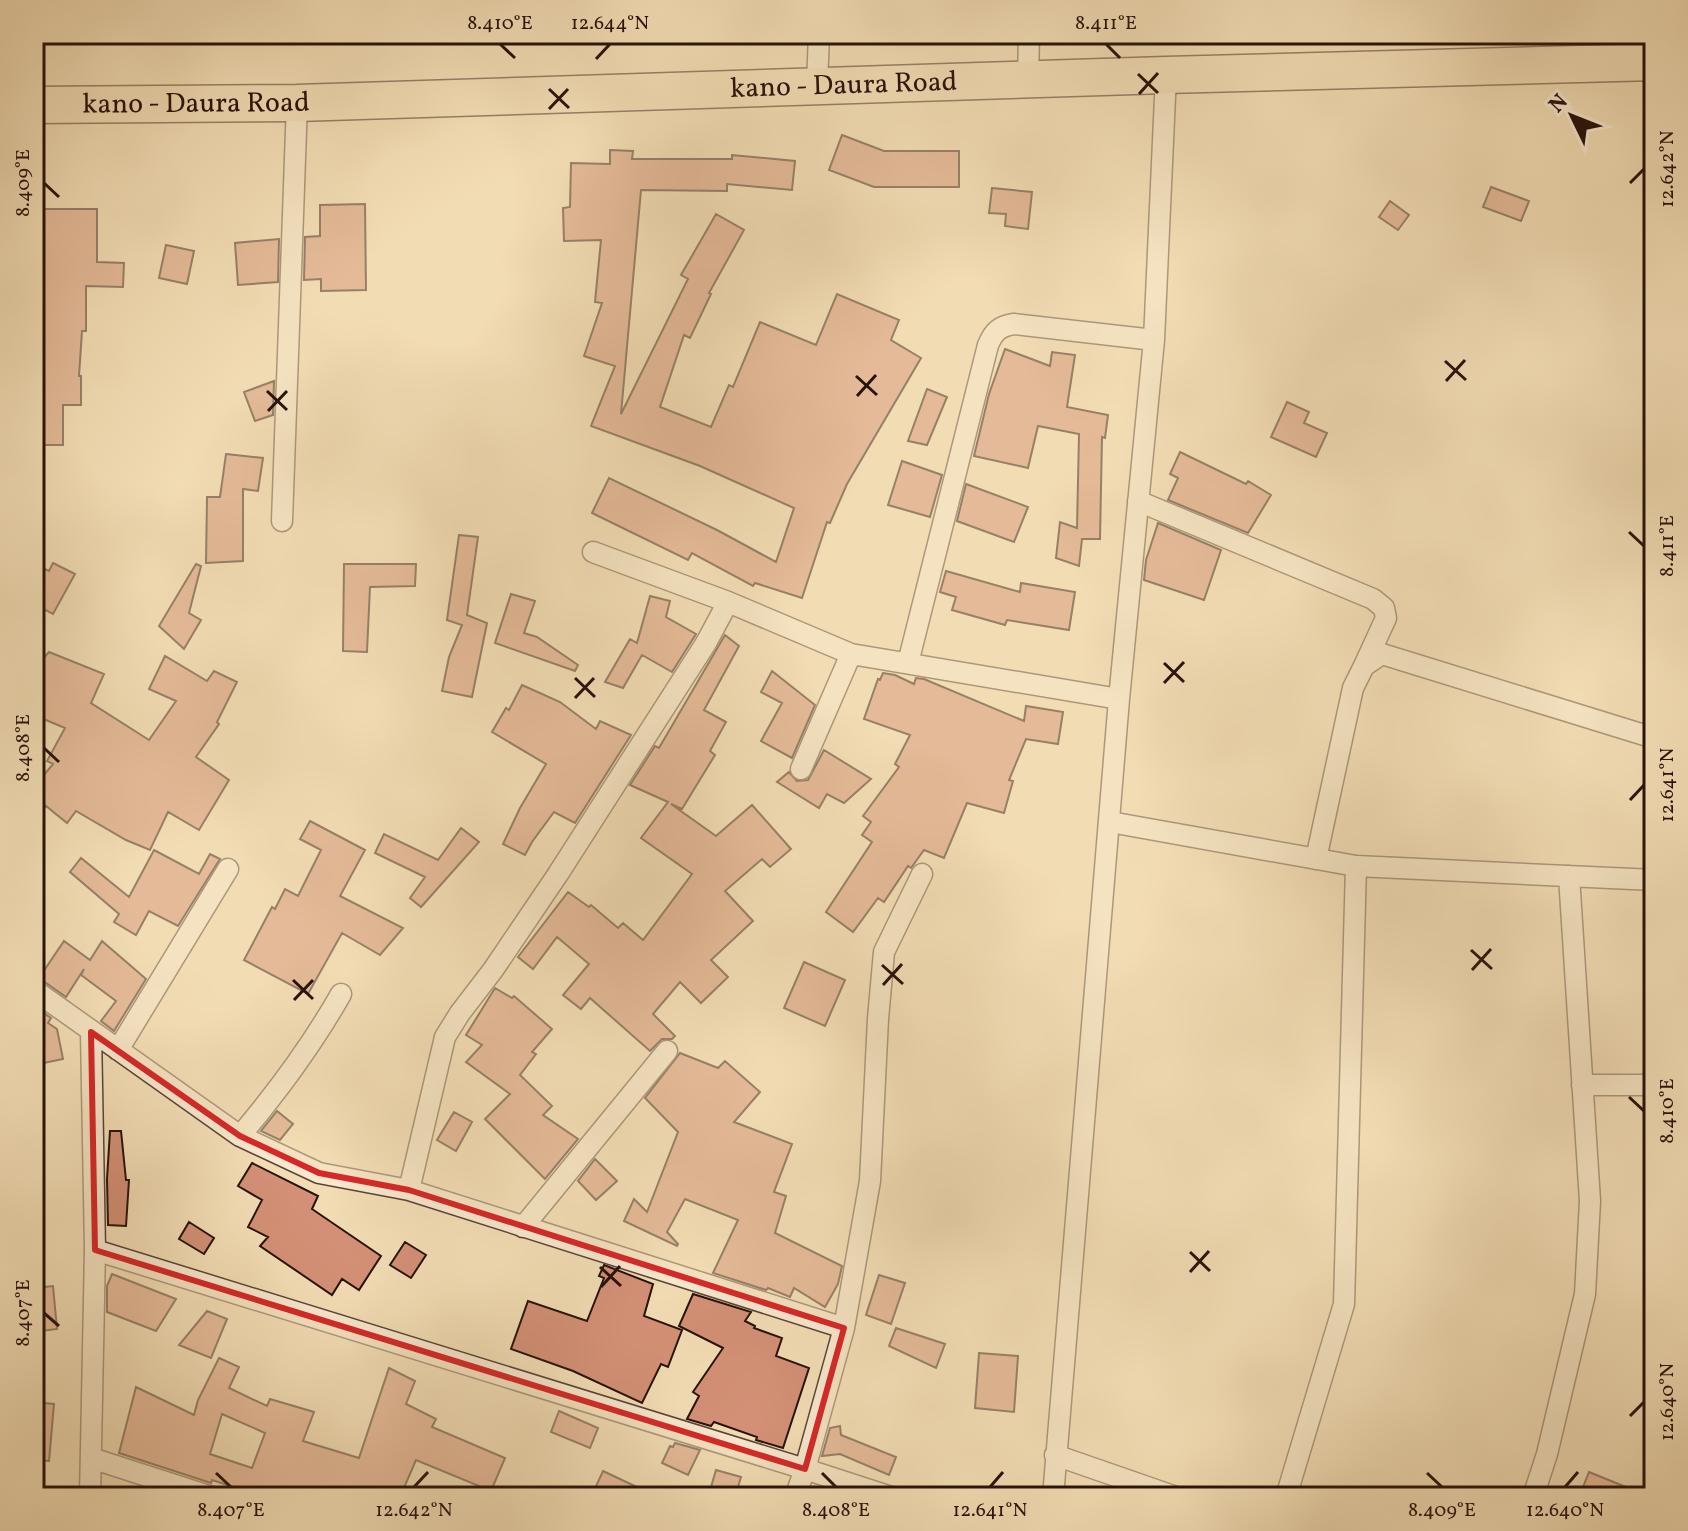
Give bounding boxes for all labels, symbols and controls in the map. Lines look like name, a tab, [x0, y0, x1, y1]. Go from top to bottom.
text: 8.410°E	[467, 10, 533, 38]
text: 12.644°N	[571, 10, 649, 38]
text: 8.411°E	[1075, 10, 1137, 38]
street label: kano - Daura Road	[729, 62, 958, 109]
north arrow	[1532, 76, 1612, 156]
street label: kano - Daura Road	[82, 83, 310, 124]
text: N	[1542, 88, 1576, 120]
text: 12.642°N	[1654, 130, 1682, 208]
text: 8.409°E	[10, 149, 38, 217]
text: 8.411°E	[1654, 515, 1682, 577]
text: 8.408°E	[10, 714, 38, 782]
text: 12.641°N	[1654, 747, 1682, 822]
text: 8.410°E	[1654, 1078, 1682, 1144]
text: 8.407°E	[10, 1279, 38, 1347]
text: 12.640°N	[1654, 1363, 1682, 1441]
text: 8.407°E	[197, 1497, 265, 1525]
text: 12.642°N	[375, 1497, 453, 1525]
text: 8.408°E	[802, 1497, 870, 1525]
text: 12.641°N	[953, 1497, 1028, 1525]
text: 8.409°E	[1408, 1497, 1476, 1525]
text: 12.640°N	[1526, 1497, 1604, 1525]

